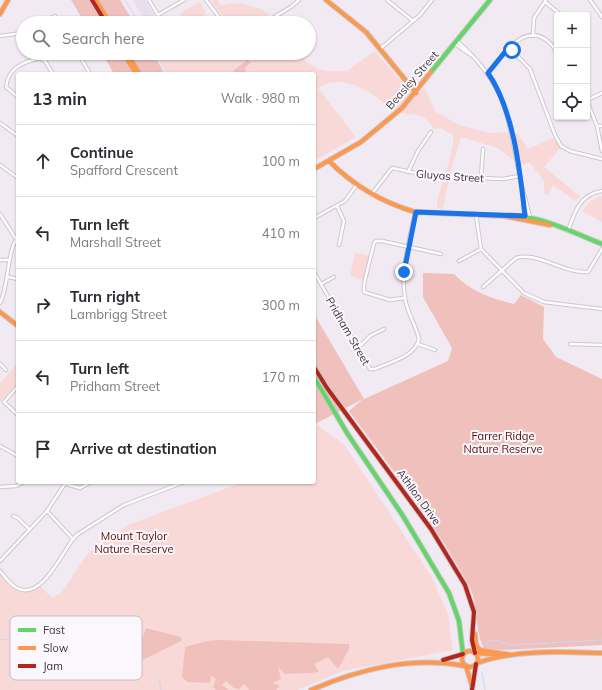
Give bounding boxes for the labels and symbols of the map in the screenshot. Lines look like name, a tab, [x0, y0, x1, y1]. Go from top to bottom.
route start	[503, 41, 521, 59]
street label: Beasley Street	[383, 48, 441, 112]
street label: Gluyas Street	[416, 167, 485, 185]
route end	[395, 263, 413, 281]
street label: Pridham Street	[323, 294, 373, 368]
park label: Farrer Ridge Nature Reserve	[464, 429, 542, 456]
street label: Athllon Drive	[394, 466, 444, 528]
park label: Mount Taylor Nature Reserve	[95, 529, 173, 556]
legend	[10, 616, 142, 680]
text: Fast	[43, 623, 65, 637]
text: Slow	[43, 641, 69, 655]
text: Jam	[43, 659, 63, 673]

